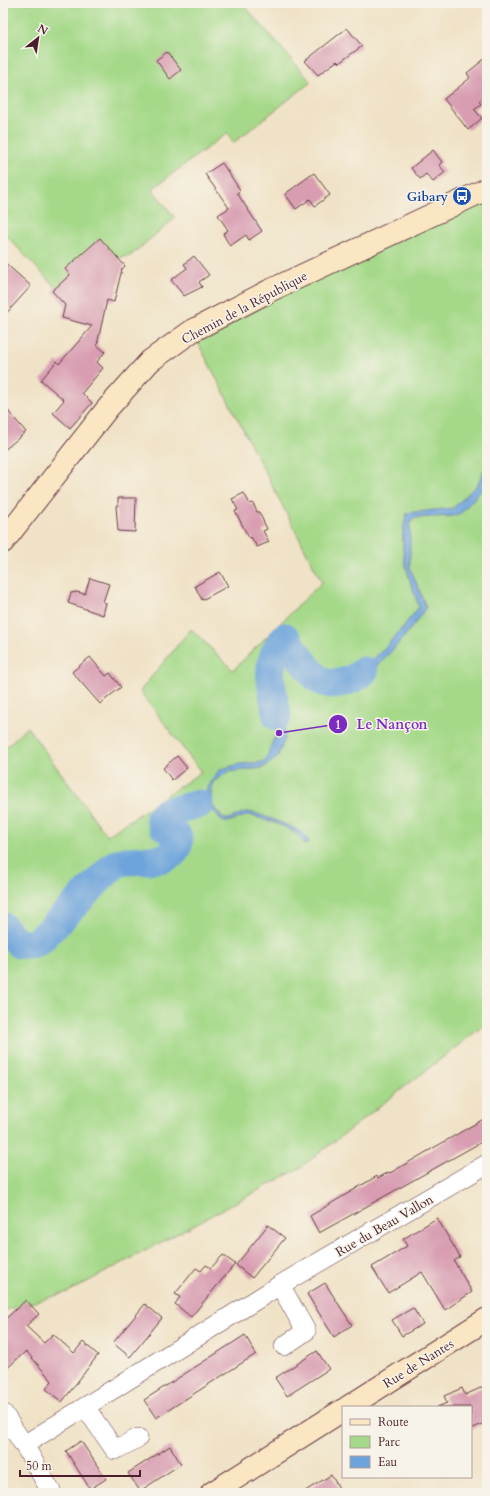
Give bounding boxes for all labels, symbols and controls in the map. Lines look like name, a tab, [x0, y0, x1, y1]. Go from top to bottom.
north arrow	[18, 18, 58, 58]
text: N	[35, 21, 51, 39]
bus stop icon: Gibary	[451, 185, 473, 207]
place label: Gibary	[407, 188, 449, 206]
street label: Chemin de la République	[178, 267, 311, 349]
callout: Le Nançon	[328, 711, 435, 737]
text: Le Nançon	[357, 715, 427, 734]
text: 1	[335, 717, 341, 733]
street label: Rue du Beau Vallon	[332, 1190, 437, 1261]
street label: Rue de Nantes	[380, 1335, 457, 1393]
legend	[342, 1406, 472, 1478]
text: Route	[378, 1414, 409, 1430]
text: Parc	[378, 1434, 401, 1450]
scale bar	[20, 1452, 140, 1478]
text: Eau	[378, 1454, 398, 1470]
text: 50 m	[26, 1458, 53, 1474]

